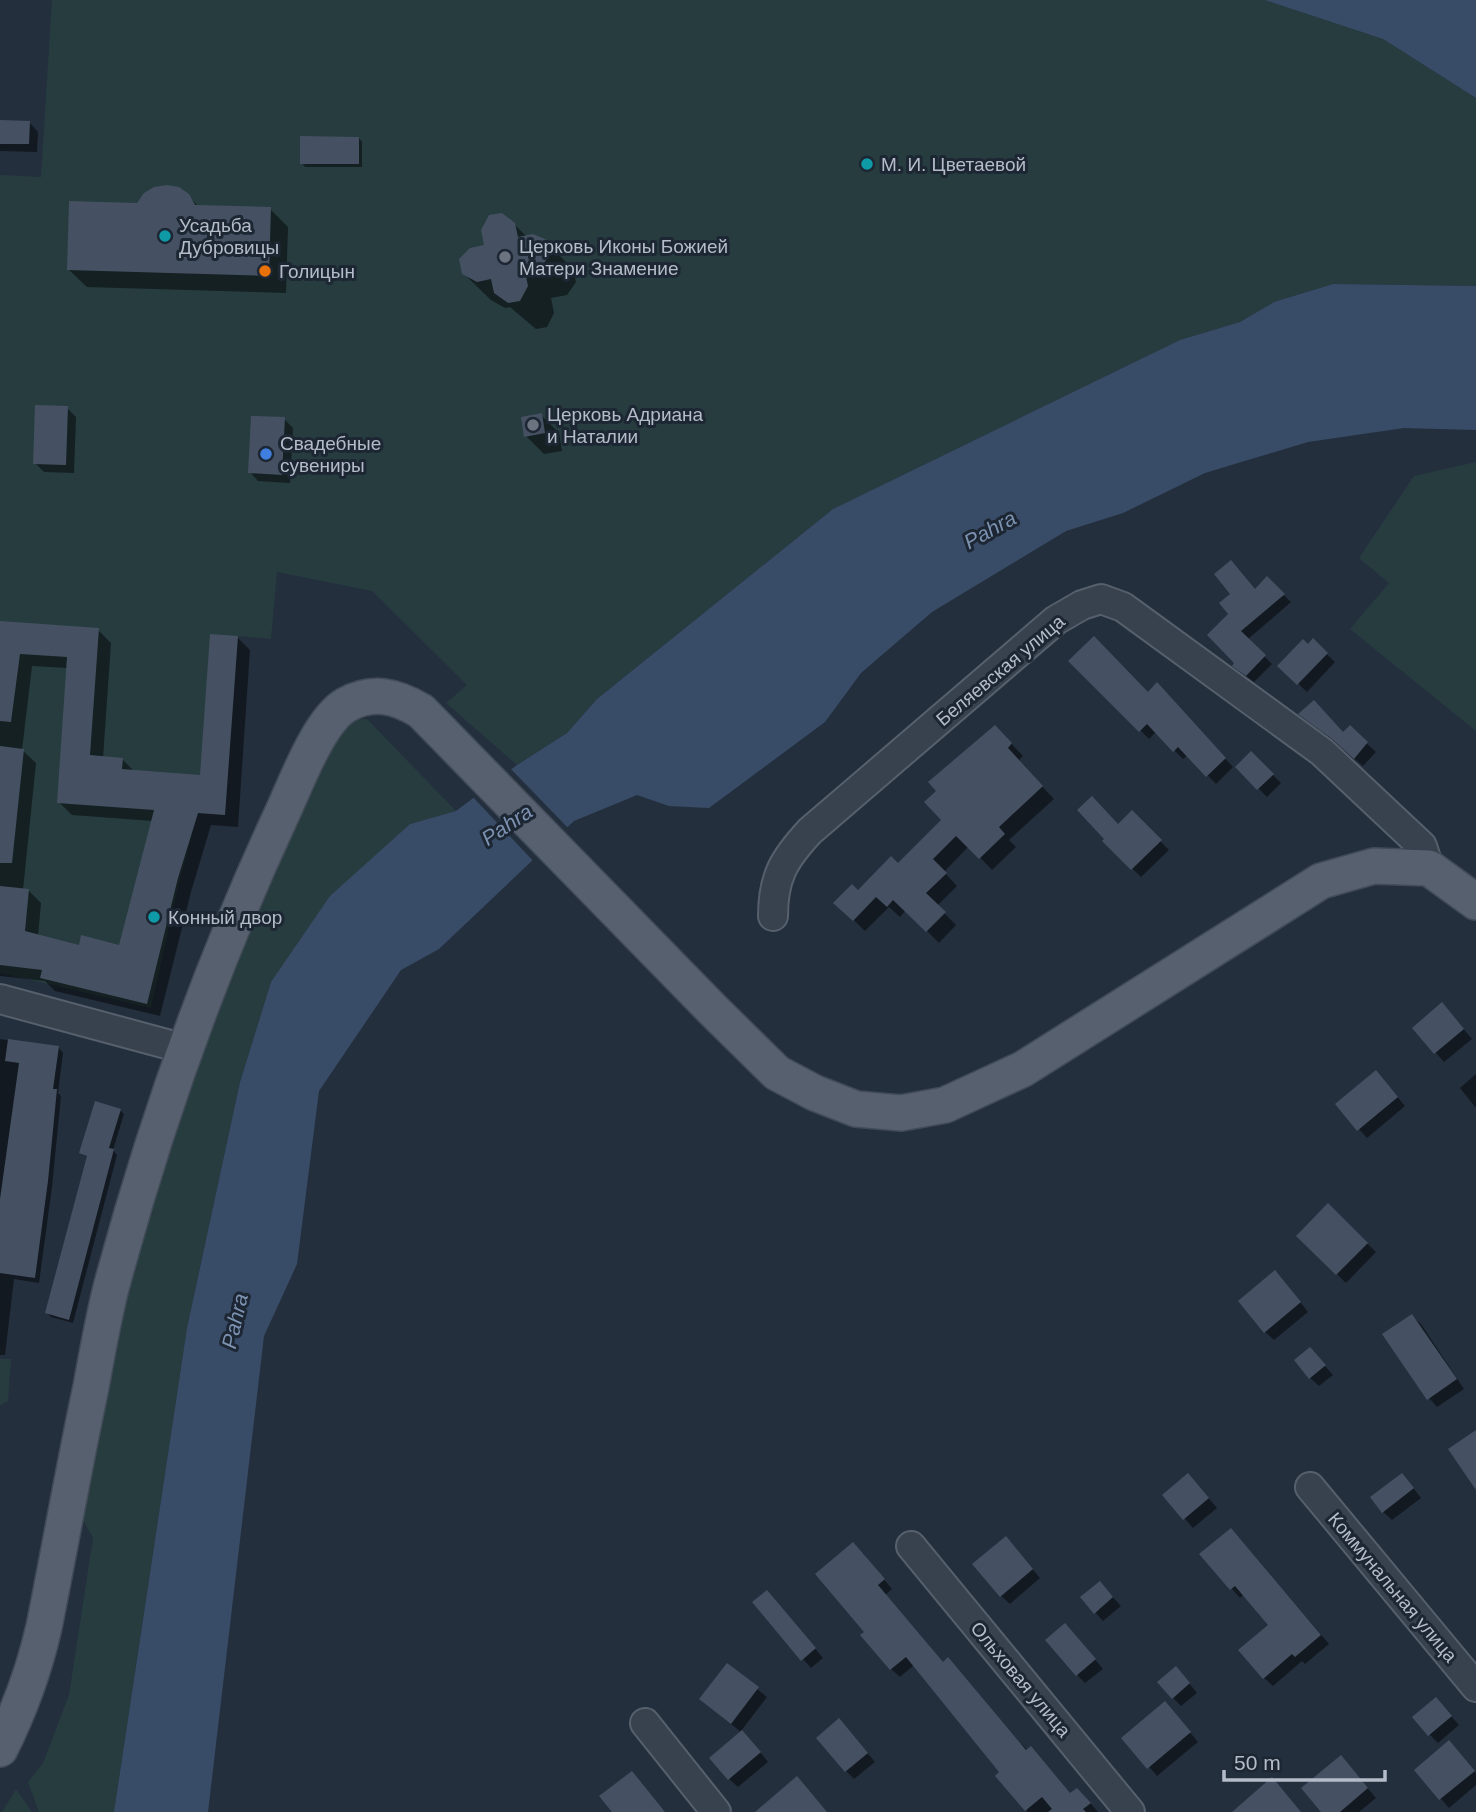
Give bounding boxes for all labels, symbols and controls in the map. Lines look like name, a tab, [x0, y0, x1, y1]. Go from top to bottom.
place label: М. И. Цветаевой	[881, 154, 1026, 175]
marker: М. И. Цветаевой	[859, 156, 875, 172]
place label: Усадьба Дубровицы	[179, 215, 279, 258]
marker: Усадьба Дубровицы	[157, 228, 173, 244]
place label: Церковь Иконы Божией Матери Знамение	[519, 236, 728, 279]
marker: Церковь Иконы Божией Матери Знамение	[497, 249, 513, 265]
place label: Голицын	[279, 261, 355, 282]
marker: Голицын	[257, 263, 273, 279]
place label: Церковь Адриана и Наталии	[547, 404, 704, 447]
marker: Церковь Адриана и Наталии	[525, 417, 541, 433]
place label: Свадебные сувениры	[280, 433, 381, 476]
marker: Свадебные сувениры	[258, 446, 274, 462]
water label: Pahra	[960, 506, 1020, 553]
street label: Беляевская улица	[932, 610, 1069, 730]
water label: Pahra	[477, 799, 536, 850]
place label: Конный двор	[168, 907, 282, 928]
marker: Конный двор	[146, 909, 162, 925]
water label: Pahra	[217, 1291, 252, 1351]
street label: Коммунальная улица	[1324, 1508, 1461, 1667]
street label: Ольховая улица	[966, 1618, 1075, 1741]
scale bar	[1224, 1738, 1385, 1782]
text: 50 m	[1234, 1751, 1281, 1774]

